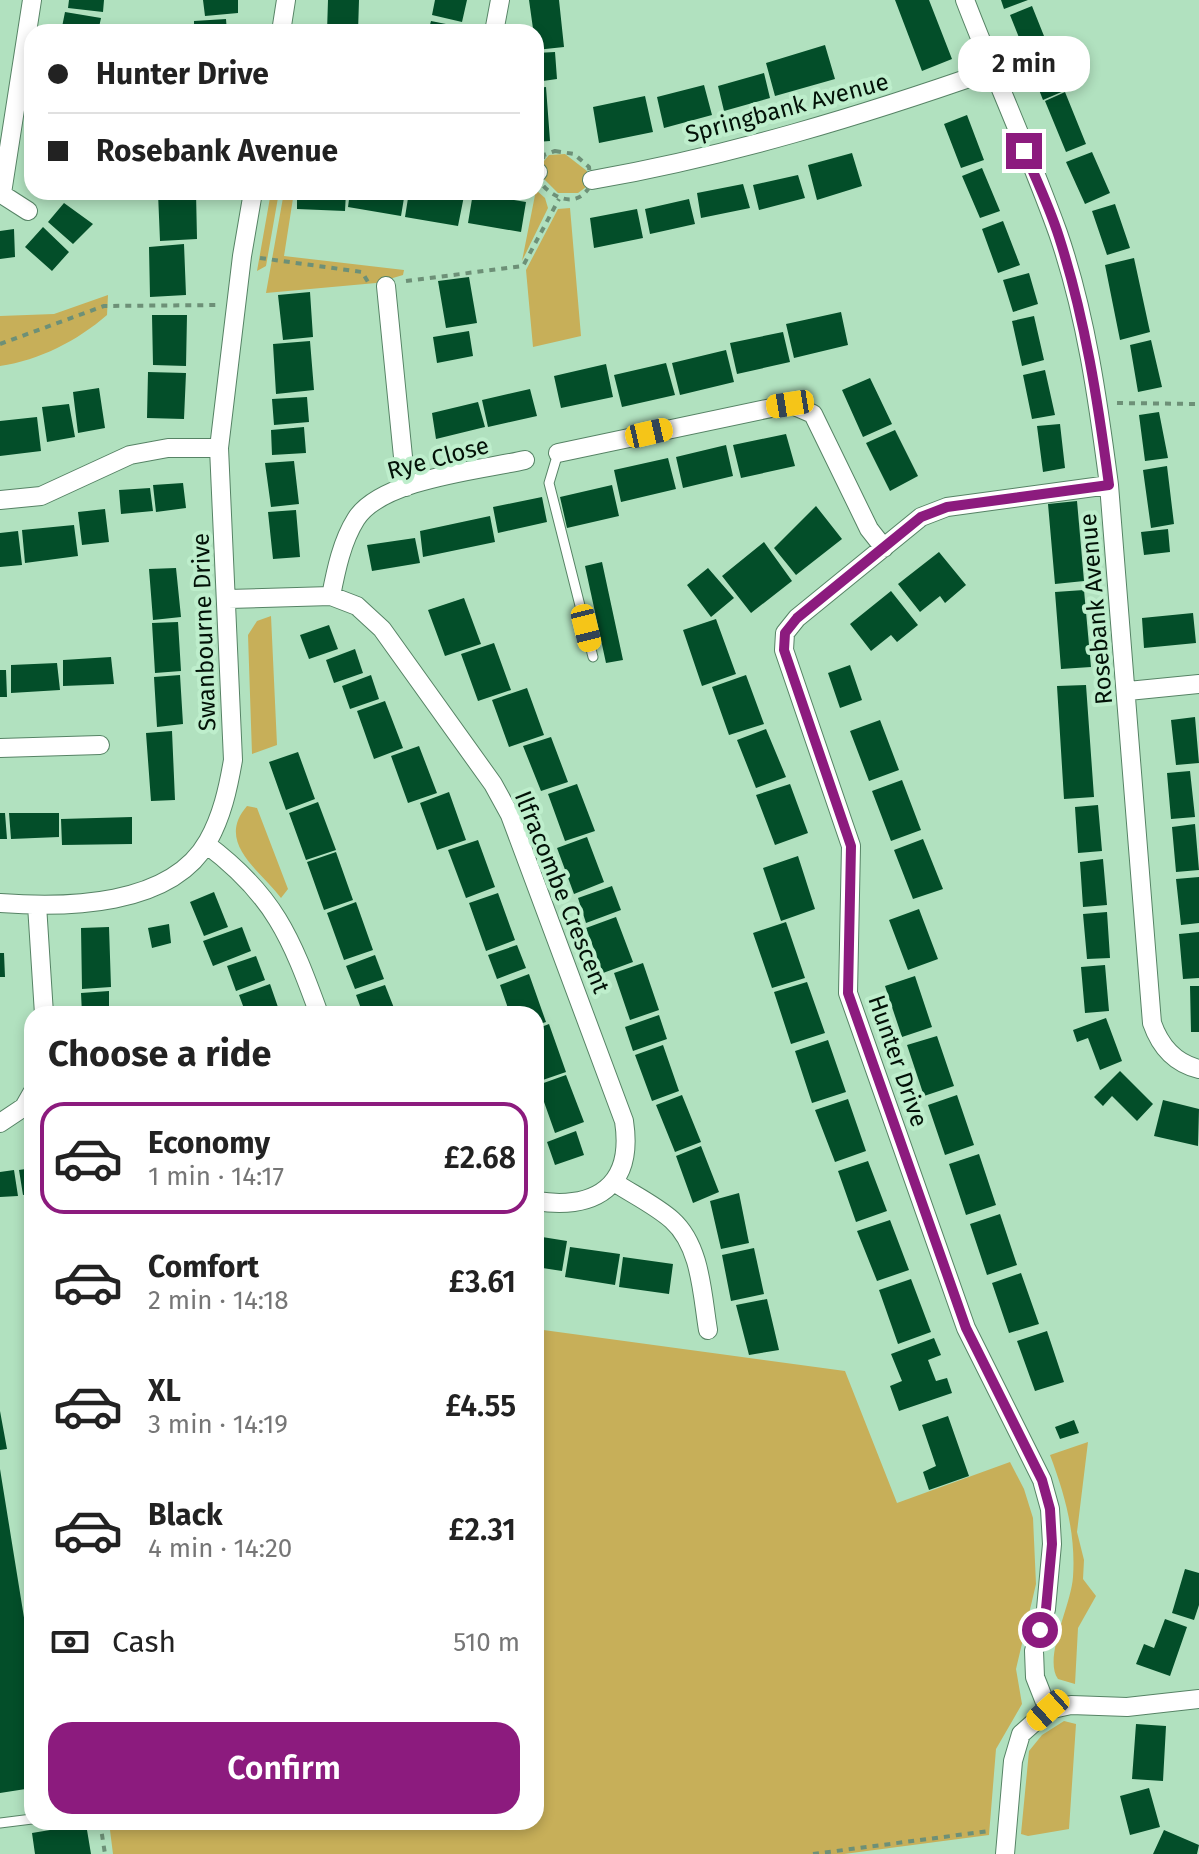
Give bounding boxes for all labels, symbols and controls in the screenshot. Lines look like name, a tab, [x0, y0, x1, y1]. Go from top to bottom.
callout: 2 min	[958, 35, 1090, 91]
text: 2 min	[992, 48, 1056, 79]
text: Hunter Drive	[96, 56, 269, 92]
street label: Springbank Avenue	[682, 67, 892, 149]
text: Rosebank Avenue	[96, 133, 338, 169]
route end	[1006, 133, 1042, 169]
car	[764, 388, 816, 420]
car	[623, 416, 675, 450]
street label: Rye Close	[384, 431, 492, 485]
street label: Rosebank Avenue	[1074, 512, 1118, 706]
street label: Swanbourne Drive	[187, 532, 221, 732]
car	[569, 602, 603, 654]
street label: Ilfracombe Crescent	[509, 787, 615, 998]
street label: Hunter Drive	[862, 991, 934, 1131]
text: Choose a ride	[48, 1032, 271, 1076]
icon: car	[52, 1122, 124, 1194]
text: Economy	[148, 1125, 270, 1161]
text: £2.68	[444, 1140, 516, 1176]
text: 1 min · 14:17	[148, 1161, 284, 1192]
icon: car	[52, 1246, 124, 1318]
text: Comfort	[148, 1249, 259, 1285]
text: £3.61	[449, 1264, 516, 1300]
text: 2 min · 14:18	[148, 1285, 289, 1316]
icon: car	[52, 1370, 124, 1442]
text: XL	[148, 1373, 181, 1409]
text: £4.55	[445, 1388, 516, 1424]
text: 3 min · 14:19	[148, 1409, 288, 1440]
icon: car	[52, 1494, 124, 1566]
text: Black	[148, 1497, 223, 1533]
text: £2.31	[449, 1512, 516, 1548]
text: 4 min · 14:20	[148, 1533, 292, 1564]
route start	[1022, 1612, 1058, 1648]
icon: cash	[48, 1620, 92, 1664]
text: Cash	[112, 1624, 176, 1660]
text: 510 m	[453, 1627, 520, 1658]
car	[1022, 1685, 1074, 1735]
button: Confirm	[48, 1722, 520, 1814]

